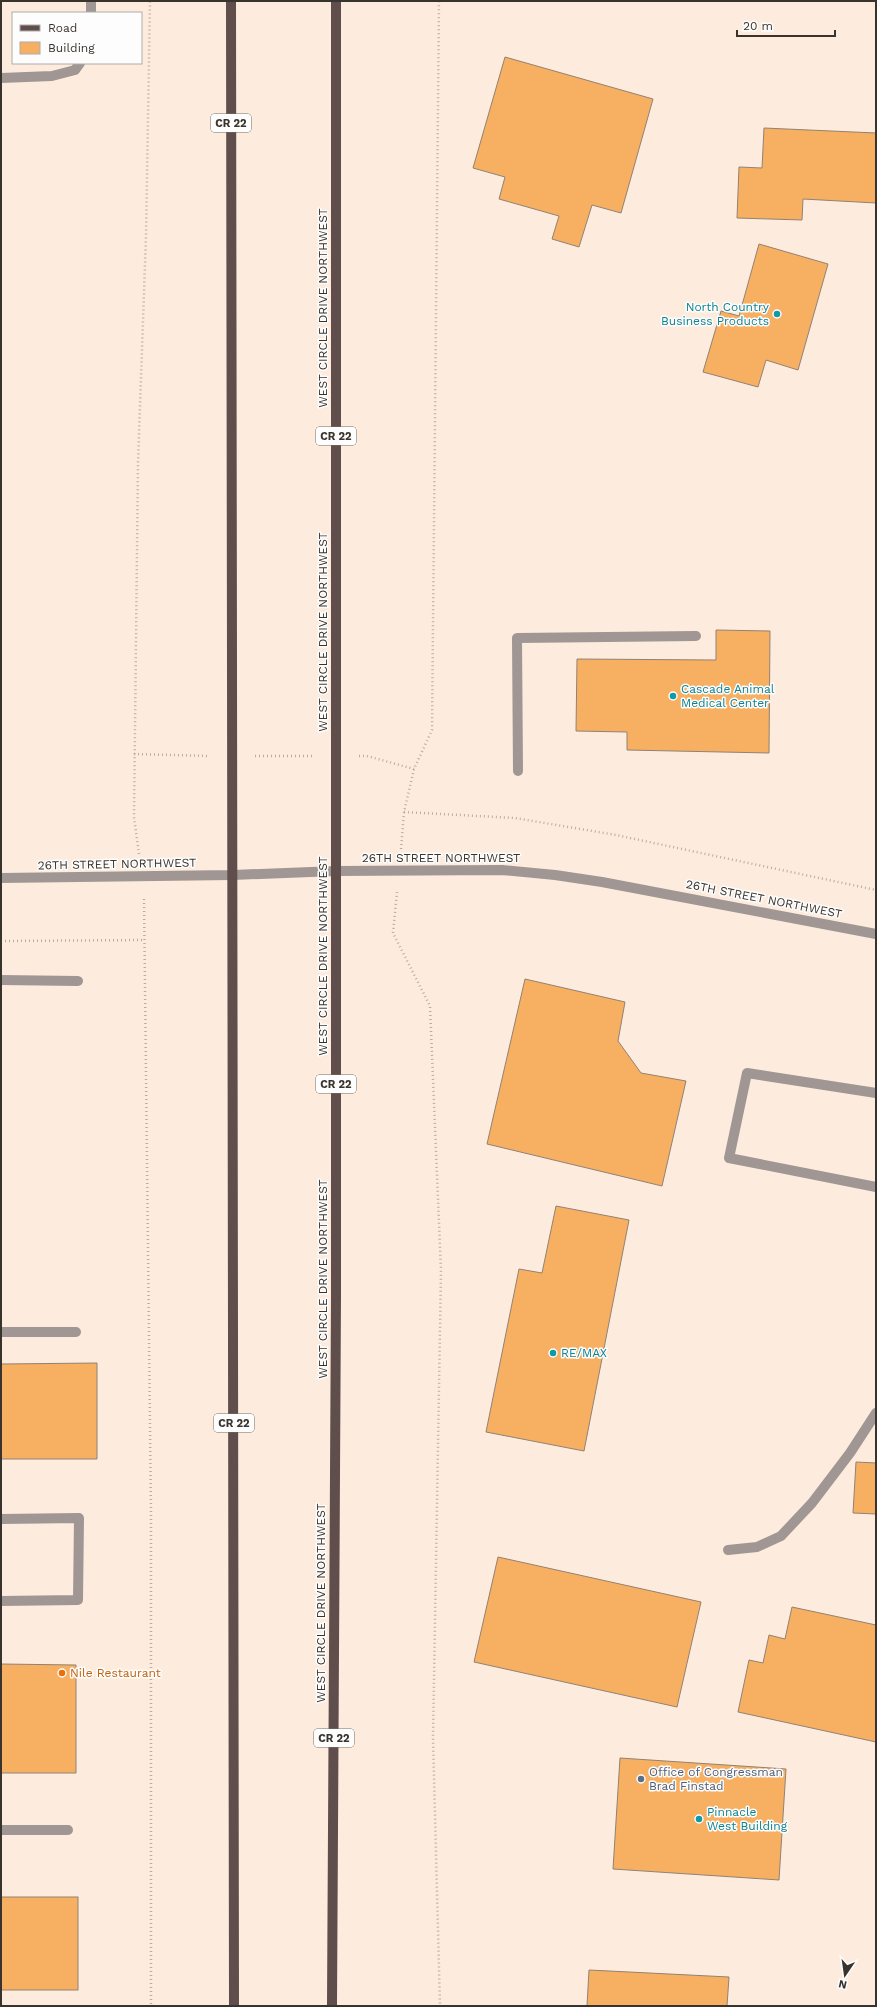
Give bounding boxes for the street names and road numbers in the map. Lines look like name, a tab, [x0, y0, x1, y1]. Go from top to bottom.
road number: CR 22	[211, 114, 251, 132]
street label: WEST CIRCLE DRIVE NORTHWEST	[316, 208, 330, 408]
road number: CR 22	[316, 427, 356, 445]
street label: WEST CIRCLE DRIVE NORTHWEST	[316, 532, 330, 732]
street label: 26TH STREET NORTHWEST	[362, 851, 520, 865]
street label: 26TH STREET NORTHWEST	[38, 856, 196, 872]
street label: WEST CIRCLE DRIVE NORTHWEST	[316, 856, 330, 1056]
street label: 26TH STREET NORTHWEST	[685, 877, 843, 921]
road number: CR 22	[316, 1075, 356, 1093]
street label: WEST CIRCLE DRIVE NORTHWEST	[316, 1179, 330, 1379]
road number: CR 22	[214, 1414, 254, 1432]
street label: WEST CIRCLE DRIVE NORTHWEST	[314, 1503, 328, 1703]
road number: CR 22	[314, 1729, 354, 1747]

